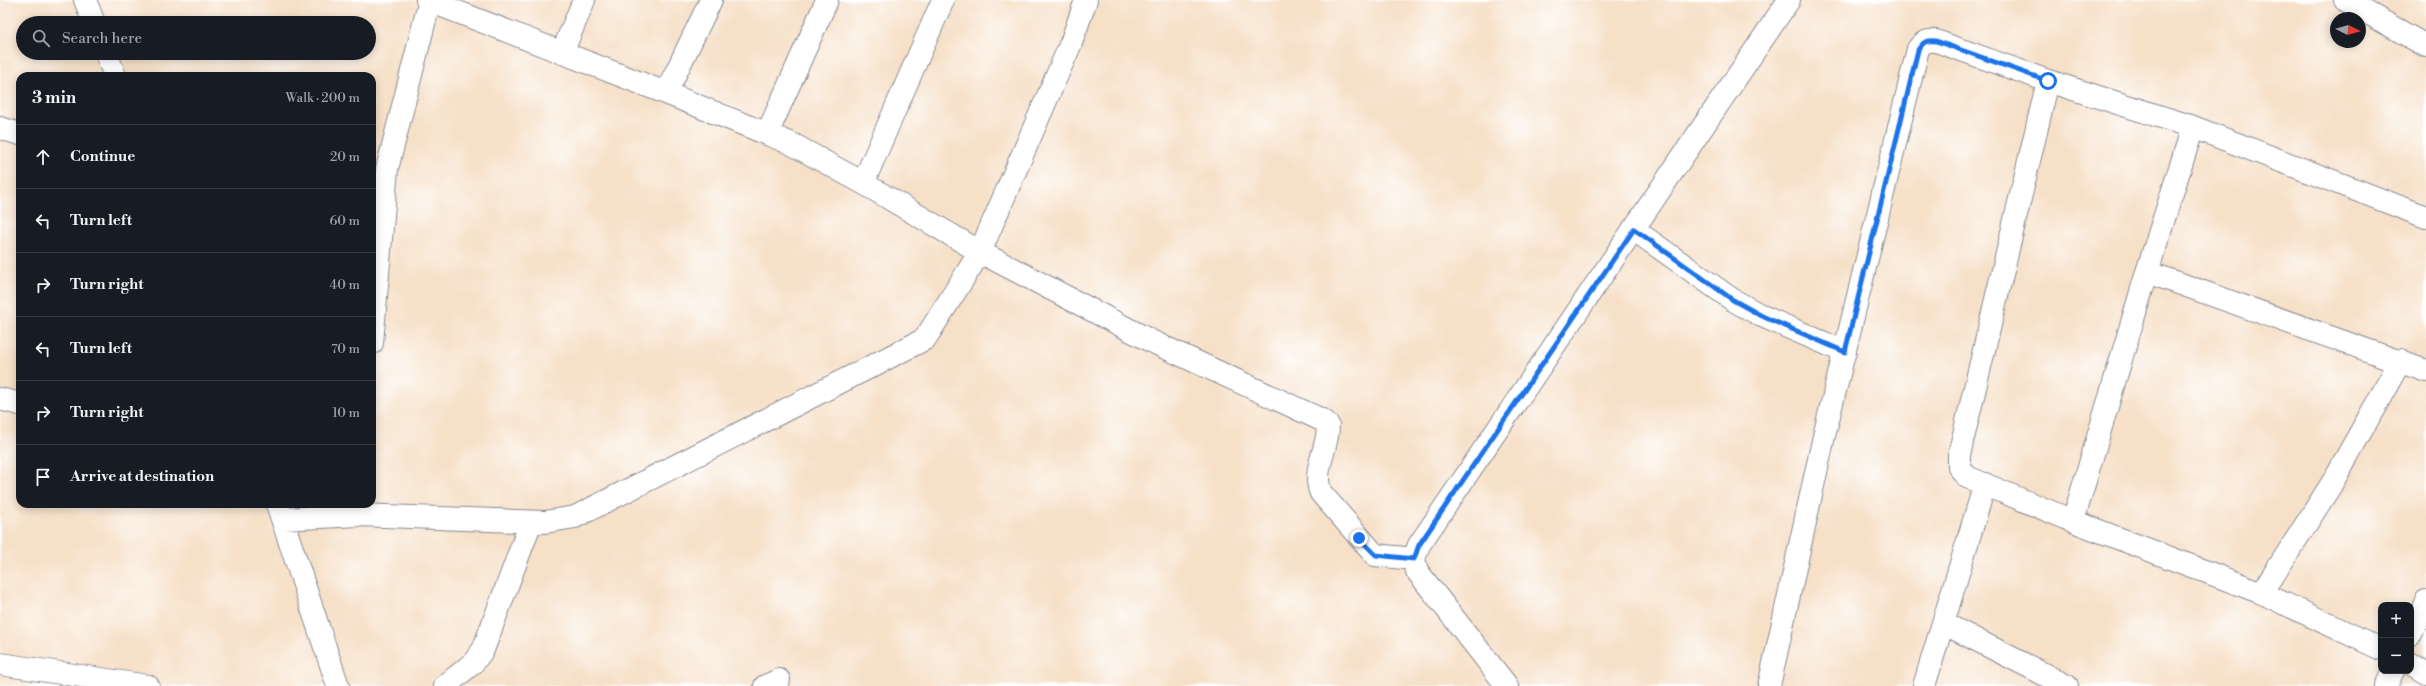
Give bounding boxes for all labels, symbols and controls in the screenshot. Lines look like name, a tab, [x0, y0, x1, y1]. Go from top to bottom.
north arrow	[2330, 12, 2366, 48]
search box	[16, 16, 376, 60]
icon: search	[30, 27, 52, 49]
text: Search here	[62, 29, 142, 48]
route start	[2039, 72, 2057, 90]
text: 3 min	[32, 87, 76, 109]
text: Walk · 200 m	[286, 90, 360, 106]
icon: ahead	[32, 146, 54, 168]
text: Continue	[70, 147, 135, 166]
text: 20 m	[330, 149, 360, 165]
icon: left	[32, 210, 54, 232]
text: Turn left	[70, 211, 132, 230]
text: 60 m	[329, 213, 360, 229]
icon: right	[32, 274, 54, 296]
text: Turn right	[70, 275, 144, 294]
text: 40 m	[330, 277, 360, 293]
icon: left	[32, 338, 54, 360]
text: Turn left	[70, 339, 132, 358]
text: 70 m	[331, 341, 360, 357]
icon: right	[32, 402, 54, 424]
text: Turn right	[70, 403, 144, 422]
text: 10 m	[332, 405, 360, 421]
icon: arrive	[32, 466, 54, 488]
text: Arrive at destination	[70, 467, 214, 486]
route end	[1350, 529, 1368, 547]
map controls	[2378, 602, 2414, 674]
button: +	[2378, 602, 2414, 638]
button: −	[2378, 638, 2414, 674]

